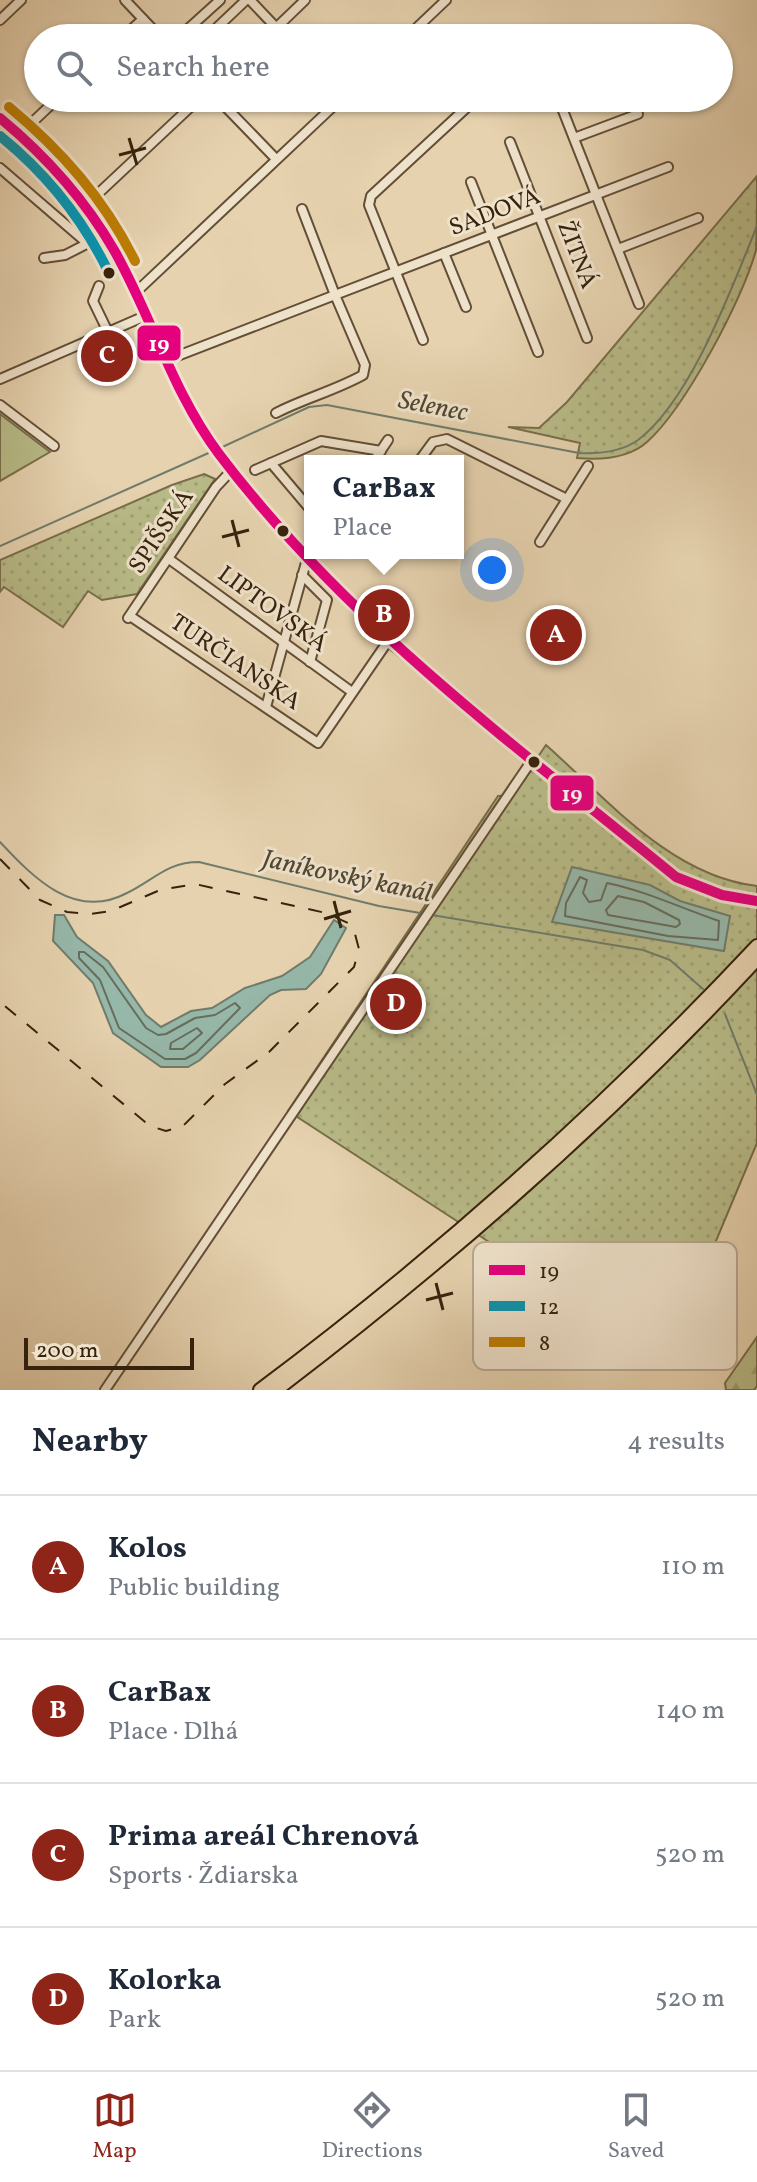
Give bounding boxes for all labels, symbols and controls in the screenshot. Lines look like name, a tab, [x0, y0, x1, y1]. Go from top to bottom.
search box	[24, 24, 733, 112]
icon: search	[52, 46, 96, 90]
text: Search here	[116, 47, 270, 89]
street label: SADOVÁ	[445, 180, 545, 246]
street label: ŽITNÁ	[547, 216, 605, 294]
unlabelled marker	[101, 265, 117, 281]
line badge: 19	[136, 324, 182, 362]
pin: C	[81, 326, 133, 386]
text: 19	[149, 330, 170, 361]
water label: Selenec	[395, 383, 471, 431]
popup	[304, 455, 464, 559]
text: CarBax	[332, 468, 436, 510]
street label: SPIŠSKÁ	[121, 483, 203, 581]
text: Place	[332, 510, 392, 546]
unlabelled marker	[275, 523, 291, 539]
your location	[472, 550, 512, 590]
street label: LIPTOVSKÁ	[210, 558, 334, 662]
pin: B	[358, 585, 410, 645]
pin: A	[530, 605, 582, 665]
street label: TURČIANSKA	[163, 606, 308, 720]
unlabelled marker	[526, 754, 542, 770]
line badge: 19	[549, 774, 595, 812]
text: 19	[562, 780, 583, 811]
water label: Janíkovský kanál	[256, 841, 435, 913]
pin: D	[370, 974, 422, 1034]
legend	[473, 1242, 737, 1370]
text: 19	[539, 1257, 559, 1288]
text: 12	[539, 1293, 559, 1324]
text: 8	[539, 1329, 550, 1360]
scale bar	[24, 1334, 194, 1370]
text: 200 m	[36, 1336, 98, 1367]
text: Nearby	[32, 1419, 148, 1466]
text: 4 results	[627, 1424, 725, 1460]
text: Kolos	[108, 1528, 187, 1570]
text: A	[49, 1549, 67, 1585]
text: 110 m	[661, 1549, 725, 1585]
text: Public building	[108, 1570, 280, 1606]
text: CarBax	[108, 1672, 211, 1714]
text: B	[49, 1693, 67, 1729]
text: 140 m	[656, 1693, 725, 1729]
text: Place · Dlhá	[108, 1714, 238, 1750]
text: Prima areál Chrenová	[108, 1816, 419, 1858]
text: C	[50, 1837, 66, 1873]
text: 520 m	[655, 1837, 725, 1873]
text: Sports · Ždiarska	[108, 1858, 299, 1894]
text: Kolorka	[108, 1960, 222, 2002]
text: D	[48, 1981, 68, 2017]
text: 520 m	[655, 1981, 725, 2017]
text: Park	[108, 2002, 161, 2038]
tab: Map	[93, 2088, 137, 2167]
tab: Directions	[322, 2088, 423, 2167]
tab: Saved	[608, 2088, 664, 2167]

